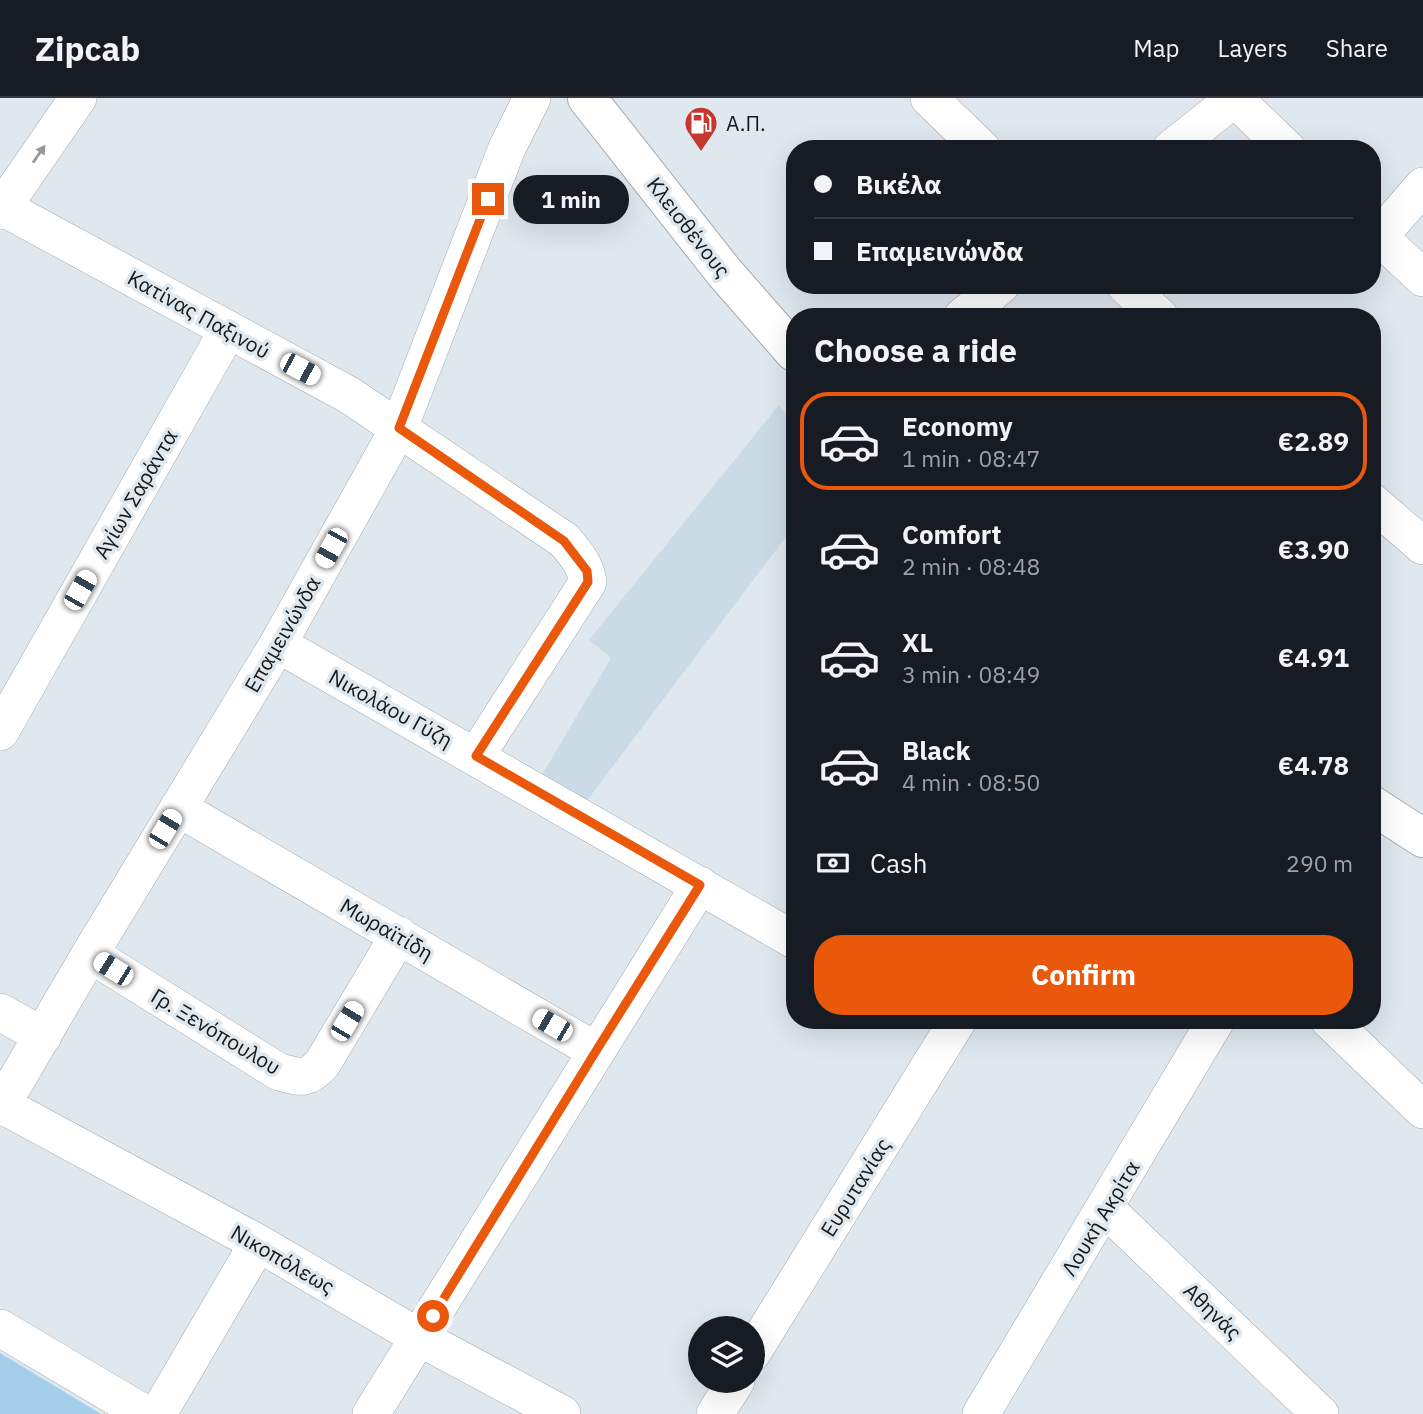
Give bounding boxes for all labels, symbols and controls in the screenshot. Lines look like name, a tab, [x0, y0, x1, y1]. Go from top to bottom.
text: Zipcab	[35, 27, 140, 70]
text: Map	[1133, 32, 1180, 64]
text: Layers	[1218, 32, 1288, 64]
text: Share	[1326, 32, 1388, 64]
fuel station icon: Α.Π.	[682, 104, 720, 153]
place label: Α.Π.	[726, 109, 766, 137]
one-way arrow	[32, 145, 45, 164]
text: Βικέλα	[856, 167, 942, 201]
street label: Κλεισθένους	[641, 171, 737, 283]
callout: 1 min	[512, 174, 628, 224]
route end	[472, 183, 504, 215]
text: 1 min	[541, 184, 601, 214]
text: Επαμεινώνδα	[856, 234, 1024, 268]
street label: Κατίνας Παξινού	[123, 263, 275, 365]
text: Choose a ride	[814, 329, 1017, 371]
car	[277, 350, 324, 388]
text: Economy	[902, 409, 1013, 443]
icon: car	[818, 410, 881, 473]
street label: Αγίων Σαράντα	[87, 424, 183, 564]
text: €2.89	[1278, 424, 1349, 458]
text: 1 min · 08:47	[902, 443, 1040, 473]
text: Comfort	[902, 517, 1001, 551]
icon: car	[818, 518, 881, 581]
car	[312, 525, 351, 571]
text: €3.90	[1278, 532, 1349, 566]
text: 2 min · 08:48	[902, 551, 1040, 581]
car	[61, 567, 100, 613]
street label: Επαμεινώνδα	[237, 571, 327, 697]
text: XL	[902, 625, 933, 659]
icon: car	[818, 626, 881, 689]
text: €4.91	[1278, 640, 1349, 674]
text: 3 min · 08:49	[902, 659, 1040, 689]
street label: Νικολάου Γύζη	[324, 662, 458, 754]
text: Black	[902, 733, 970, 767]
icon: car	[818, 734, 881, 797]
text: €4.78	[1278, 748, 1349, 782]
text: 4 min · 08:50	[902, 767, 1040, 797]
car	[146, 806, 185, 852]
icon: cash	[814, 844, 852, 882]
text: Cash	[870, 846, 927, 880]
text: 290 m	[1286, 848, 1353, 878]
street label: Μωραϊτίδη	[335, 891, 439, 967]
button: Confirm	[814, 935, 1353, 1015]
car	[90, 949, 137, 989]
street label: Γρ. Ξενόπουλου	[146, 981, 286, 1081]
car	[328, 998, 367, 1044]
car	[529, 1005, 576, 1045]
street label: Ευρυτανίας	[814, 1132, 896, 1242]
street label: Λουκή Ακρίτα	[1055, 1155, 1145, 1281]
street label: Νικοπόλεως	[226, 1218, 340, 1300]
street label: Αθηνάς	[1178, 1276, 1248, 1346]
route start	[417, 1300, 449, 1332]
map controls	[688, 1316, 765, 1393]
button: layers	[688, 1316, 765, 1393]

